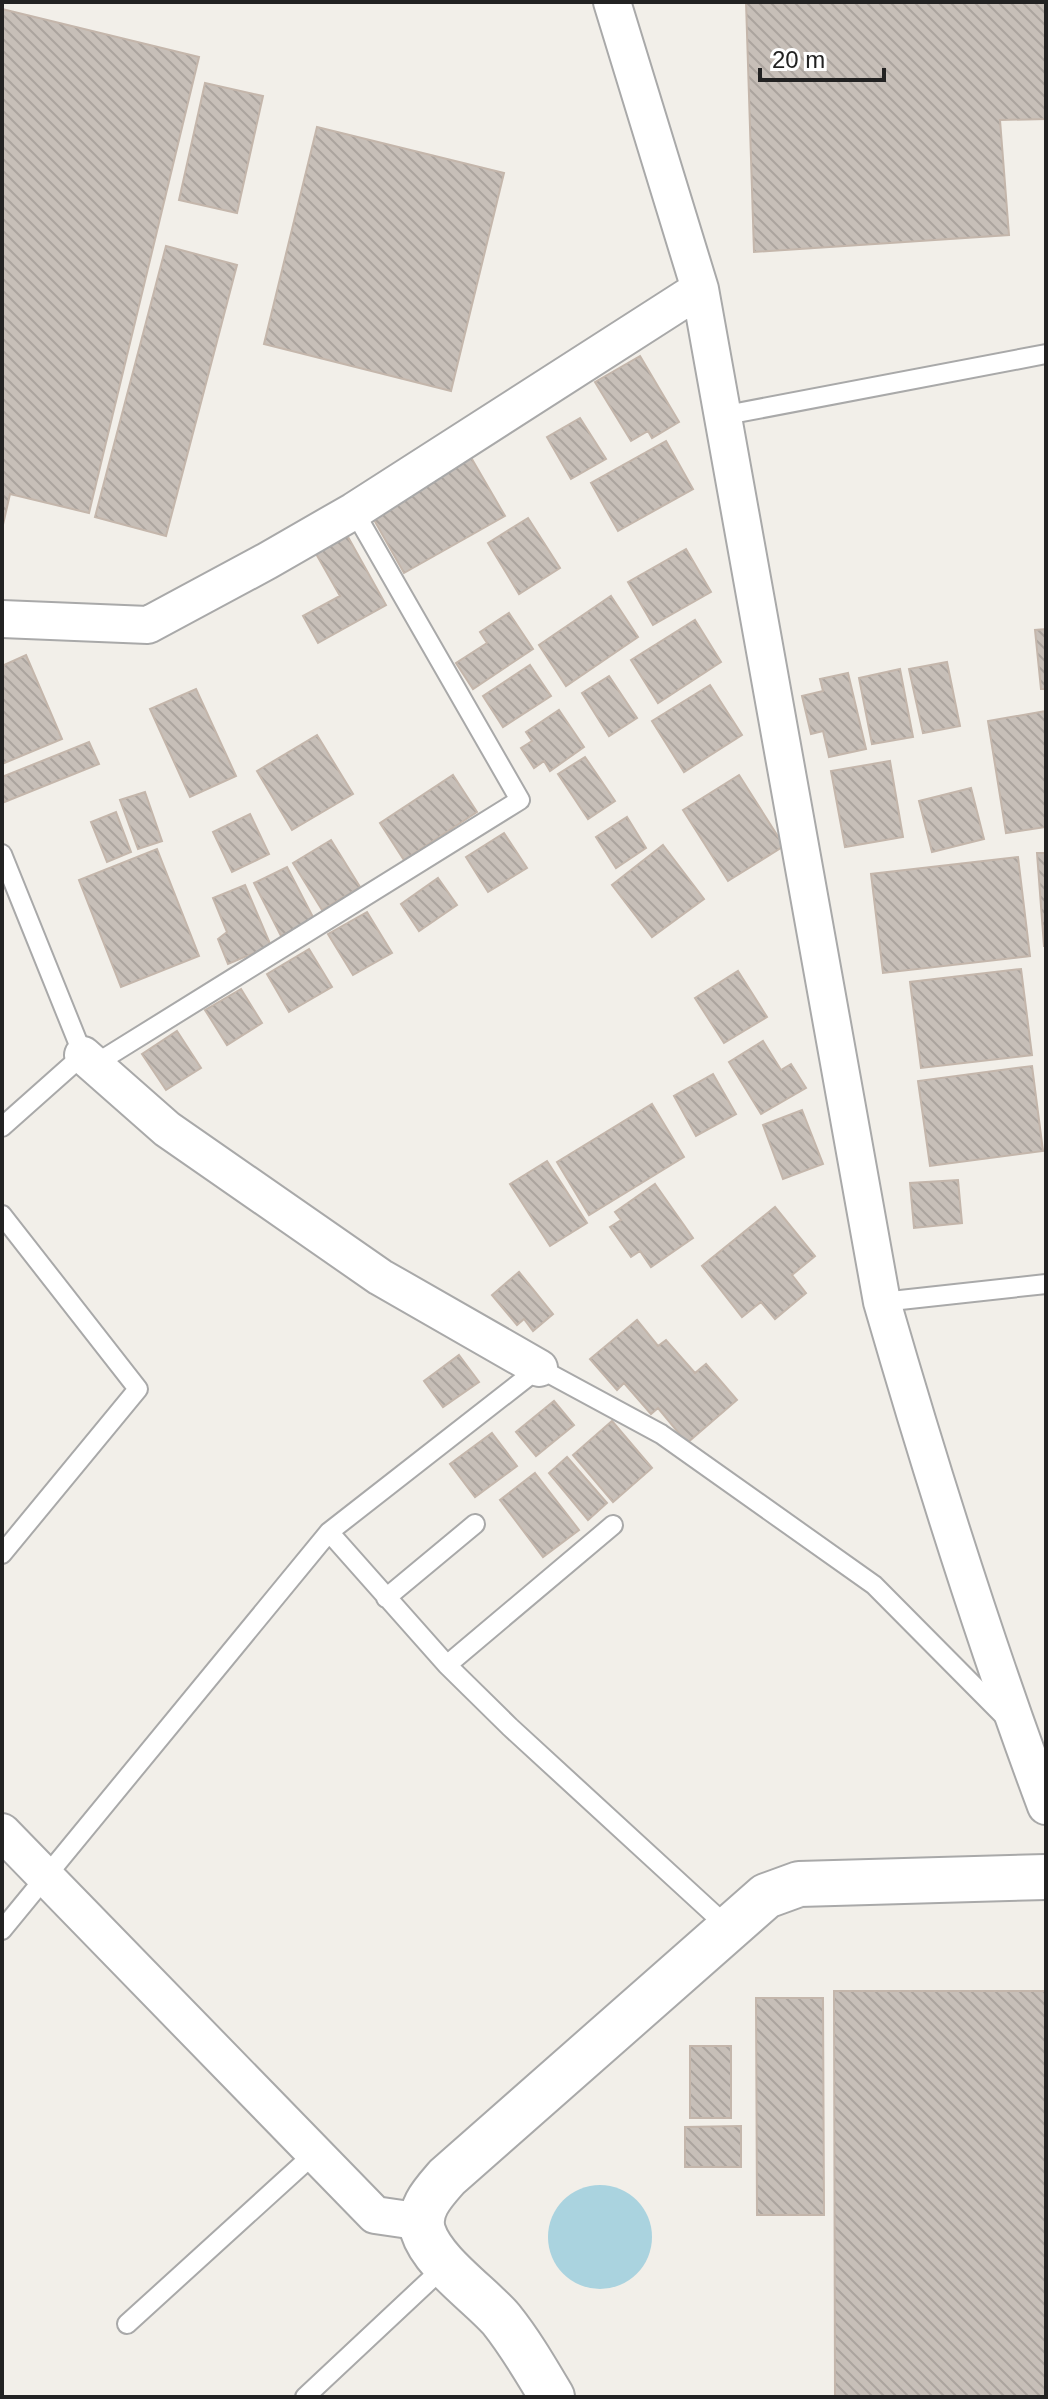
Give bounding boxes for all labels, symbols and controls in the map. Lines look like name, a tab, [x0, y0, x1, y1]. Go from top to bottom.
scale bar	[760, 32, 884, 82]
text: 20 m	[772, 46, 825, 73]

